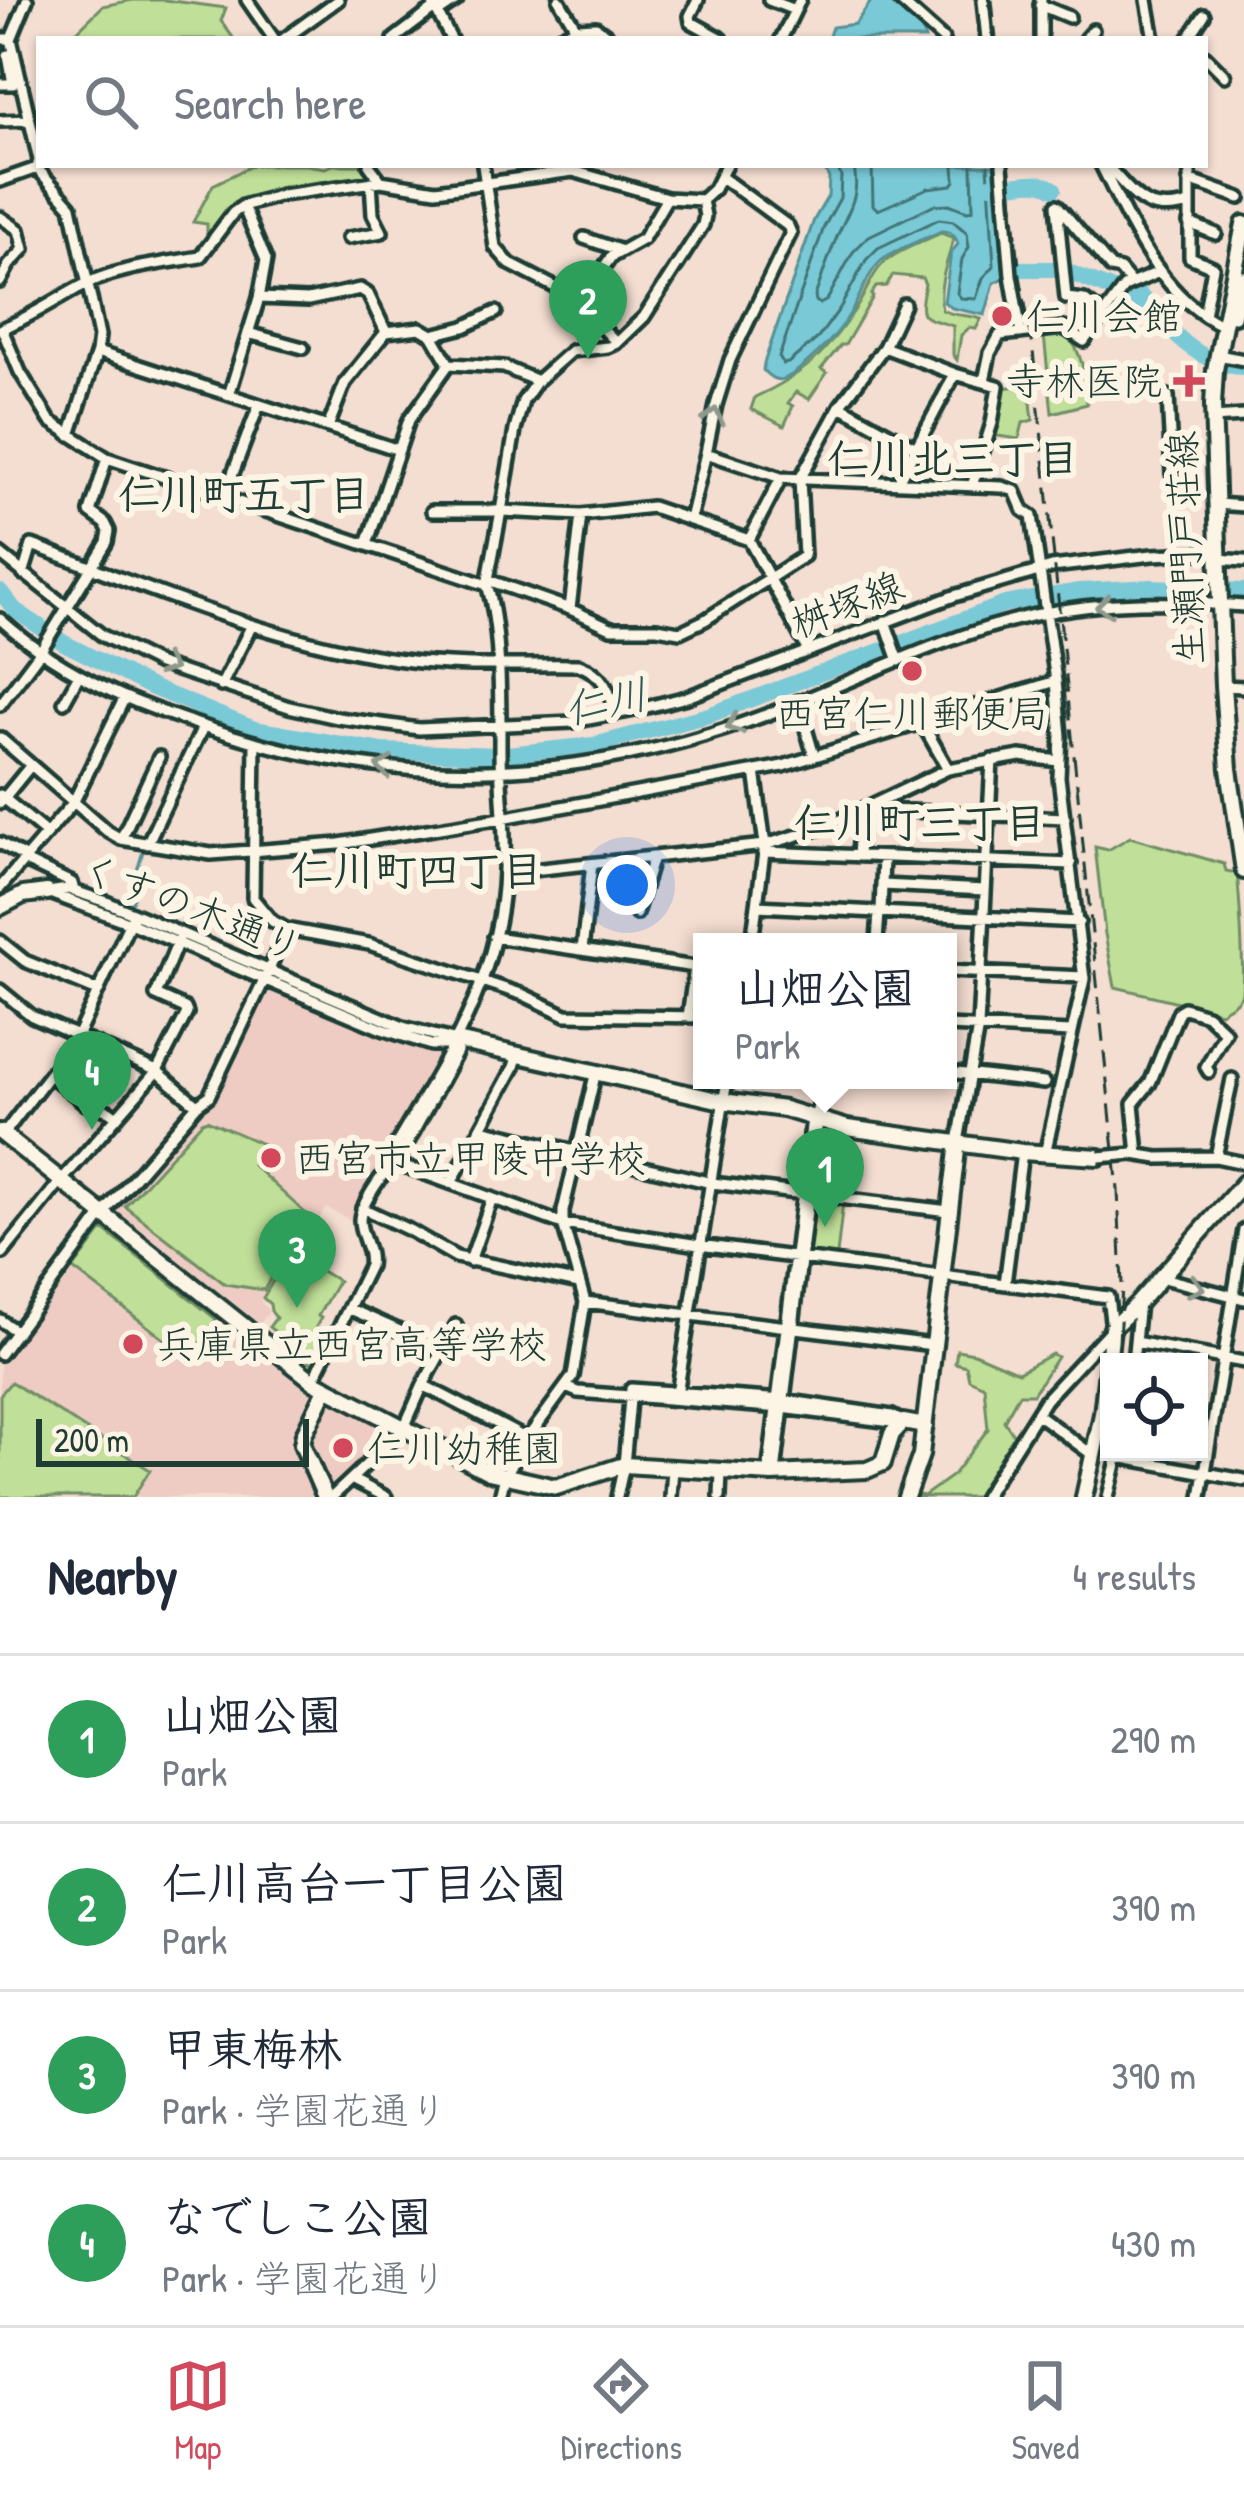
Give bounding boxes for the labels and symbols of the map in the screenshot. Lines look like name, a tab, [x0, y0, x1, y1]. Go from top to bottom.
pin: 2	[549, 260, 627, 359]
place label: 仁川会館	[1026, 289, 1182, 342]
marker: 仁川会館	[989, 303, 1015, 329]
place label: 寺林医院	[1006, 354, 1162, 407]
marker: 寺林医院	[1173, 365, 1205, 397]
one-way arrow	[701, 406, 726, 426]
district label: 仁川北三丁目	[827, 429, 1079, 486]
street label: 生瀬門戸荘線	[1154, 430, 1215, 666]
district label: 仁川町五丁目	[118, 465, 370, 522]
street label: 桝塚線	[783, 558, 911, 649]
one-way arrow	[1094, 593, 1113, 619]
one-way arrow	[156, 652, 177, 677]
marker: 西宮仁川郵便局	[899, 658, 925, 684]
water label: 仁川	[559, 664, 653, 737]
place label: 西宮仁川郵便局	[775, 686, 1049, 739]
one-way arrow	[725, 711, 746, 736]
one-way arrow	[374, 755, 393, 781]
district label: 仁川町三丁目	[794, 793, 1046, 850]
street label: くすの木通り	[73, 840, 311, 973]
district label: 仁川町四丁目	[291, 841, 543, 898]
your location	[597, 855, 657, 915]
pin: 4	[53, 1031, 131, 1130]
pin: 1	[786, 1128, 864, 1227]
place label: 西宮市立甲陵中学校	[295, 1131, 646, 1184]
marker: 西宮市立甲陵中学校	[258, 1145, 284, 1171]
pin: 3	[258, 1209, 336, 1308]
one-way arrow	[1186, 1272, 1206, 1297]
place label: 兵庫県立西宮高等学校	[157, 1317, 547, 1370]
marker: 兵庫県立西宮高等学校	[120, 1331, 146, 1357]
scale bar	[36, 1413, 309, 1466]
place label: 仁川幼稚園	[367, 1421, 562, 1474]
marker: 仁川幼稚園	[330, 1435, 356, 1461]

